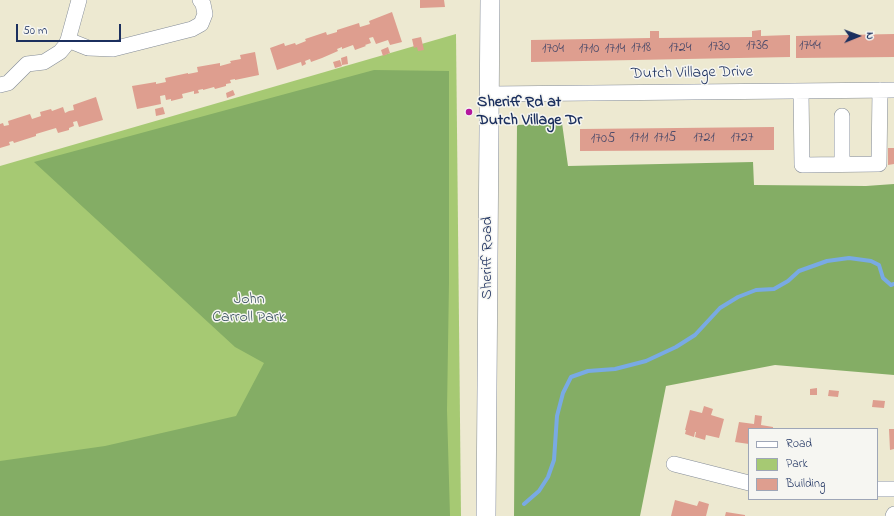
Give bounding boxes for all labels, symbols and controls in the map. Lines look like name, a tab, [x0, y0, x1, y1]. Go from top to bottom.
scale bar	[18, 16, 123, 42]
north arrow	[838, 16, 878, 56]
text: 50 m	[23, 22, 47, 40]
text: N	[862, 32, 878, 40]
house number: 1736	[746, 39, 768, 55]
house number: 1744	[799, 39, 821, 55]
house number: 1730	[708, 40, 730, 56]
house number: 1718	[631, 41, 651, 57]
house number: 1724	[669, 41, 691, 57]
house number: 1704	[542, 42, 564, 58]
house number: 1710	[579, 42, 599, 58]
house number: 1714	[605, 42, 625, 58]
street label: Dutch Village Drive	[631, 63, 753, 85]
place label: Sheriff Rd at Dutch Village Dr	[477, 93, 582, 131]
marker: Sheriff Rd at Dutch Village Dr	[464, 107, 474, 117]
house number: 1711	[629, 131, 649, 147]
house number: 1715	[654, 131, 676, 147]
house number: 1721	[693, 131, 715, 147]
house number: 1727	[731, 131, 753, 147]
house number: 1705	[591, 132, 615, 148]
street label: Sheriff Road	[478, 216, 498, 300]
park label: John Carroll Park	[212, 290, 286, 328]
legend	[748, 428, 878, 500]
text: Road	[786, 435, 812, 453]
text: Park	[786, 455, 808, 473]
text: Building	[786, 475, 825, 493]

